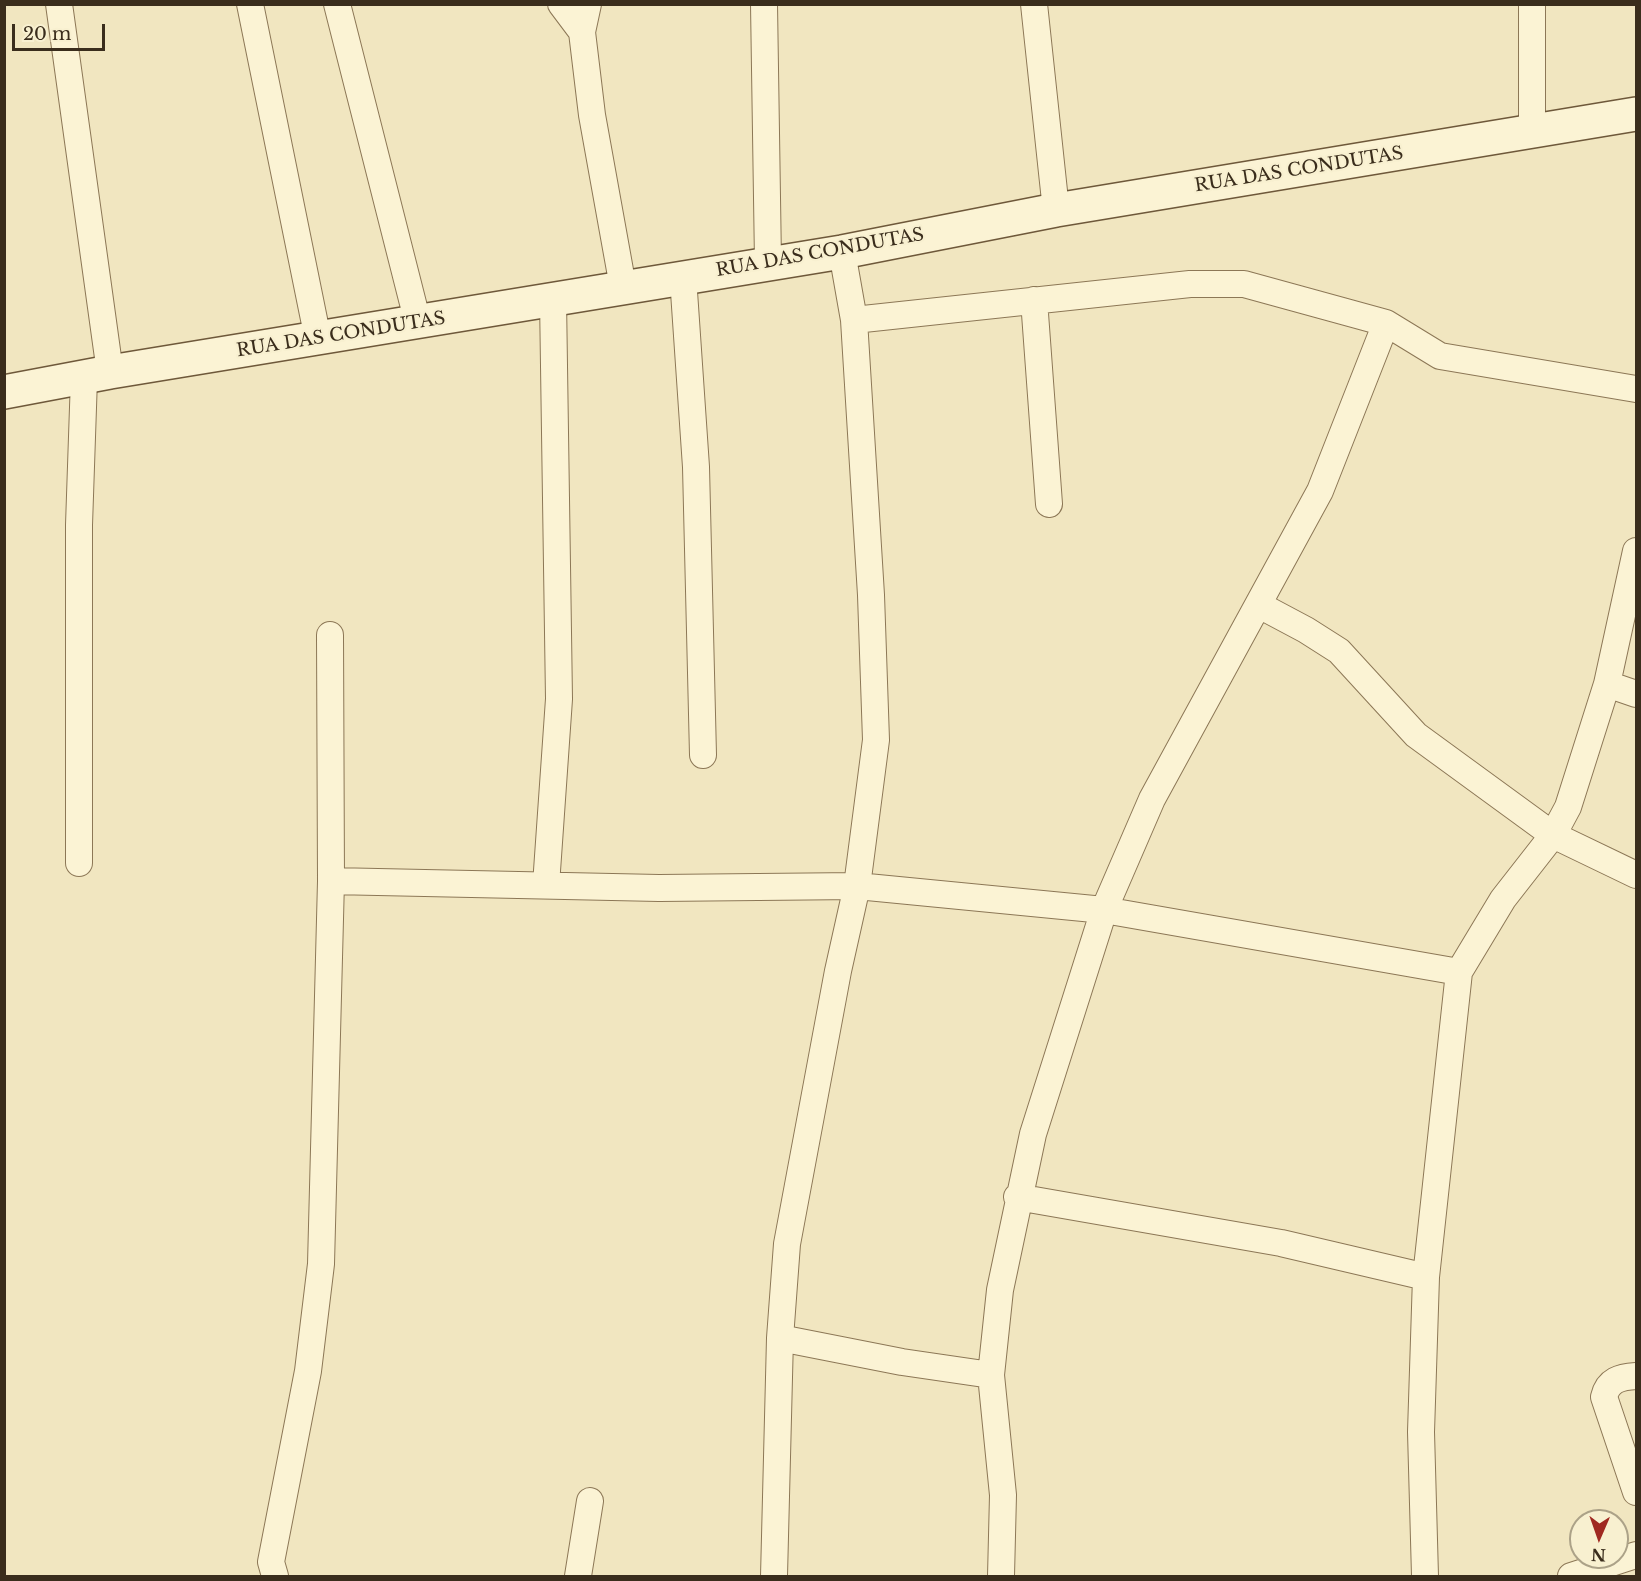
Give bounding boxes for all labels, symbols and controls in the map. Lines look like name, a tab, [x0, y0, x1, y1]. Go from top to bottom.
scale bar	[15, 12, 108, 50]
text: 20 m	[23, 23, 71, 45]
street label: RUA DAS CONDUTAS	[1193, 143, 1405, 197]
street label: RUA DAS CONDUTAS	[714, 224, 926, 282]
street label: RUA DAS CONDUTAS	[235, 308, 447, 362]
north arrow	[1569, 1509, 1629, 1569]
text: N	[1591, 1545, 1606, 1565]

